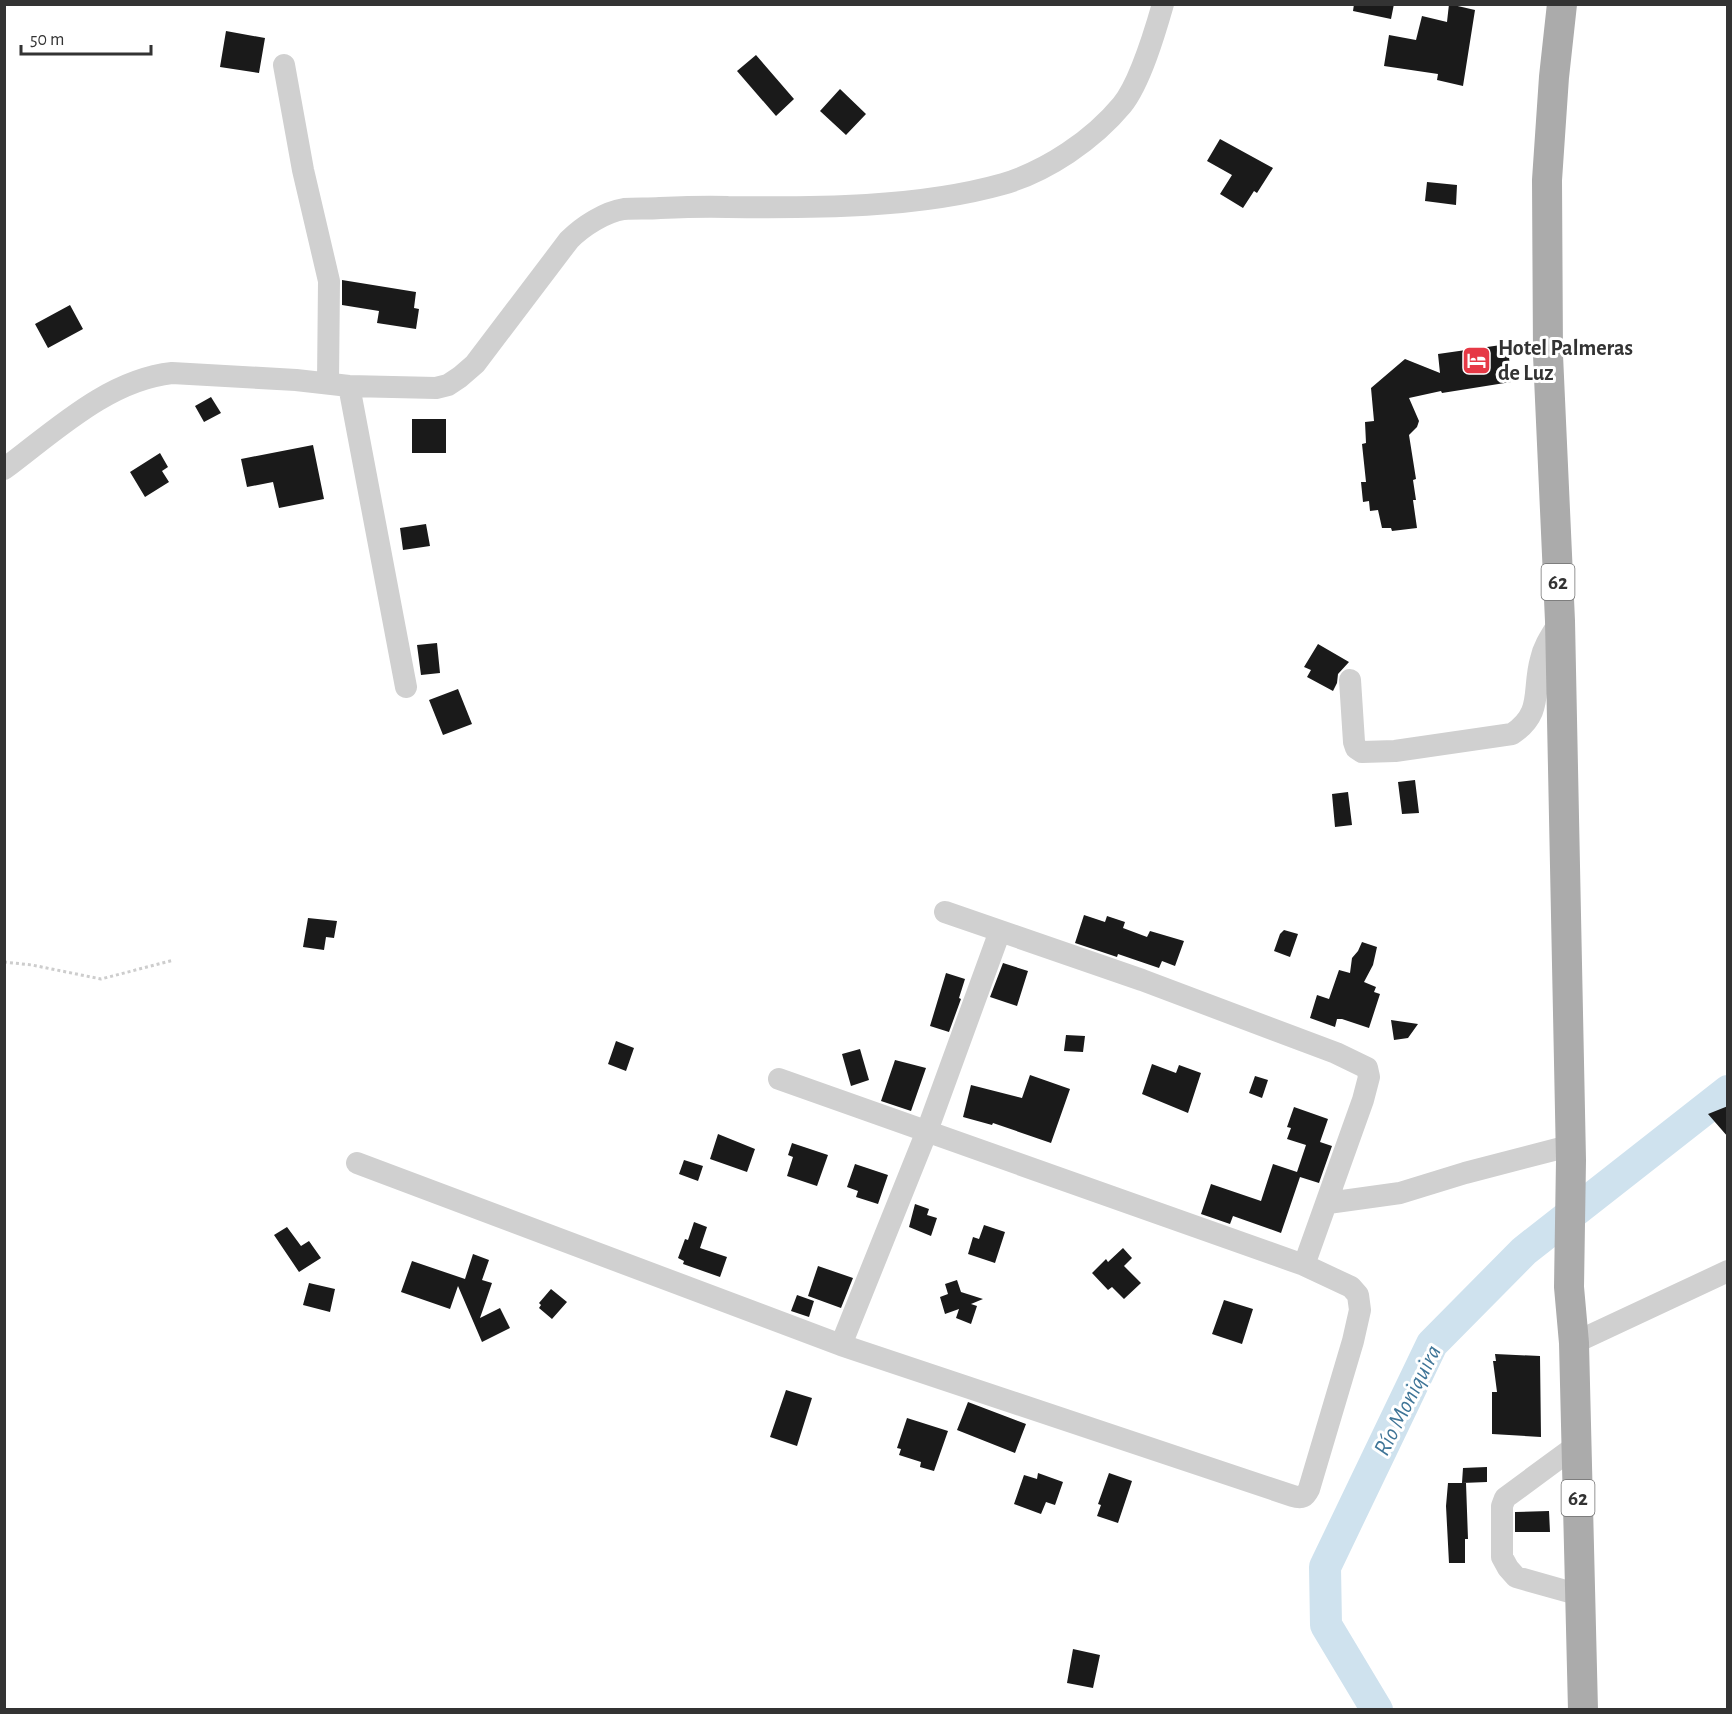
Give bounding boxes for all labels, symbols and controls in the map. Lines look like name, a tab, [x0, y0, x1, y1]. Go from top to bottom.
scale bar	[21, 18, 152, 56]
text: 50 m	[30, 31, 64, 49]
place label: Hotel Palmeras de Luz	[1498, 337, 1633, 384]
hotel icon: Hotel Palmeras de Luz	[1461, 344, 1493, 376]
road number: 62	[1542, 564, 1574, 600]
water label: Río Moniquira	[1370, 1341, 1446, 1460]
road number: 62	[1562, 1480, 1594, 1516]

